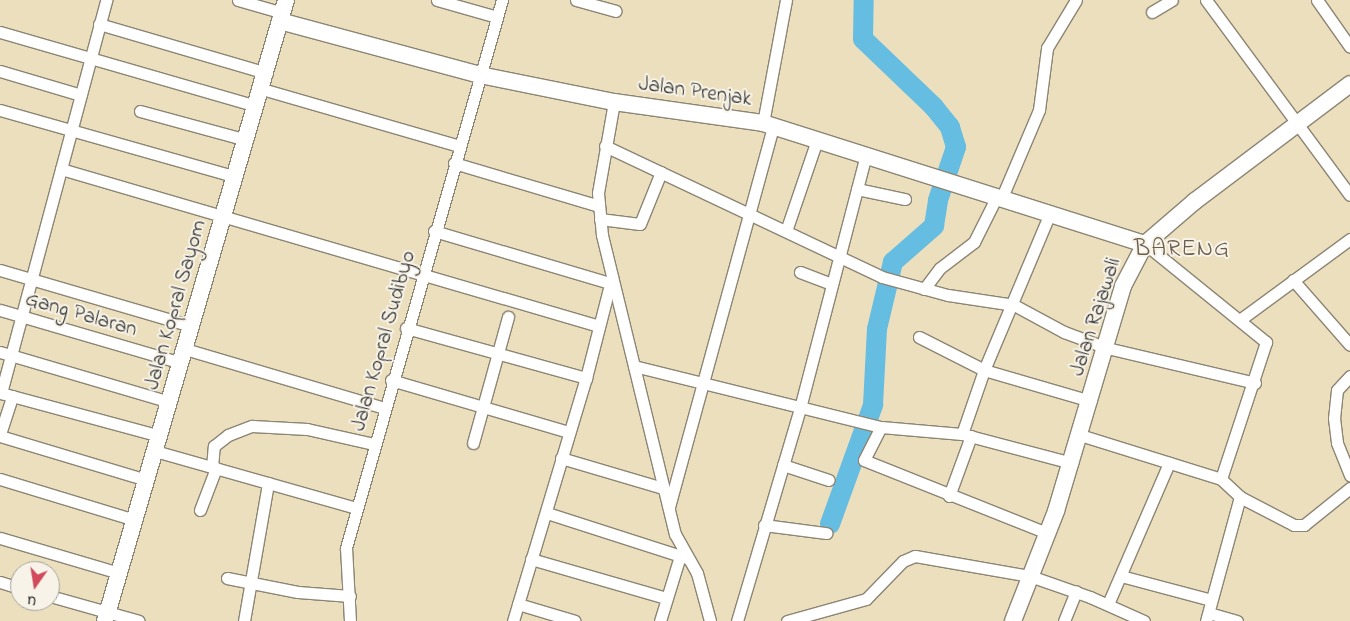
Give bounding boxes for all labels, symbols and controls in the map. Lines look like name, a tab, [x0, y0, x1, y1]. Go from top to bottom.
street label: Jalan Prenjak	[637, 72, 753, 112]
street label: Jalan Kopral Sayom	[140, 217, 212, 393]
district label: BARENG	[1133, 236, 1231, 264]
street label: Jalan Kopral Sudibyo	[346, 248, 422, 434]
street label: Jalan Rajawali	[1065, 255, 1127, 379]
street label: Gang Palaran	[22, 287, 140, 343]
north arrow	[10, 561, 60, 611]
text: U	[25, 589, 38, 611]

